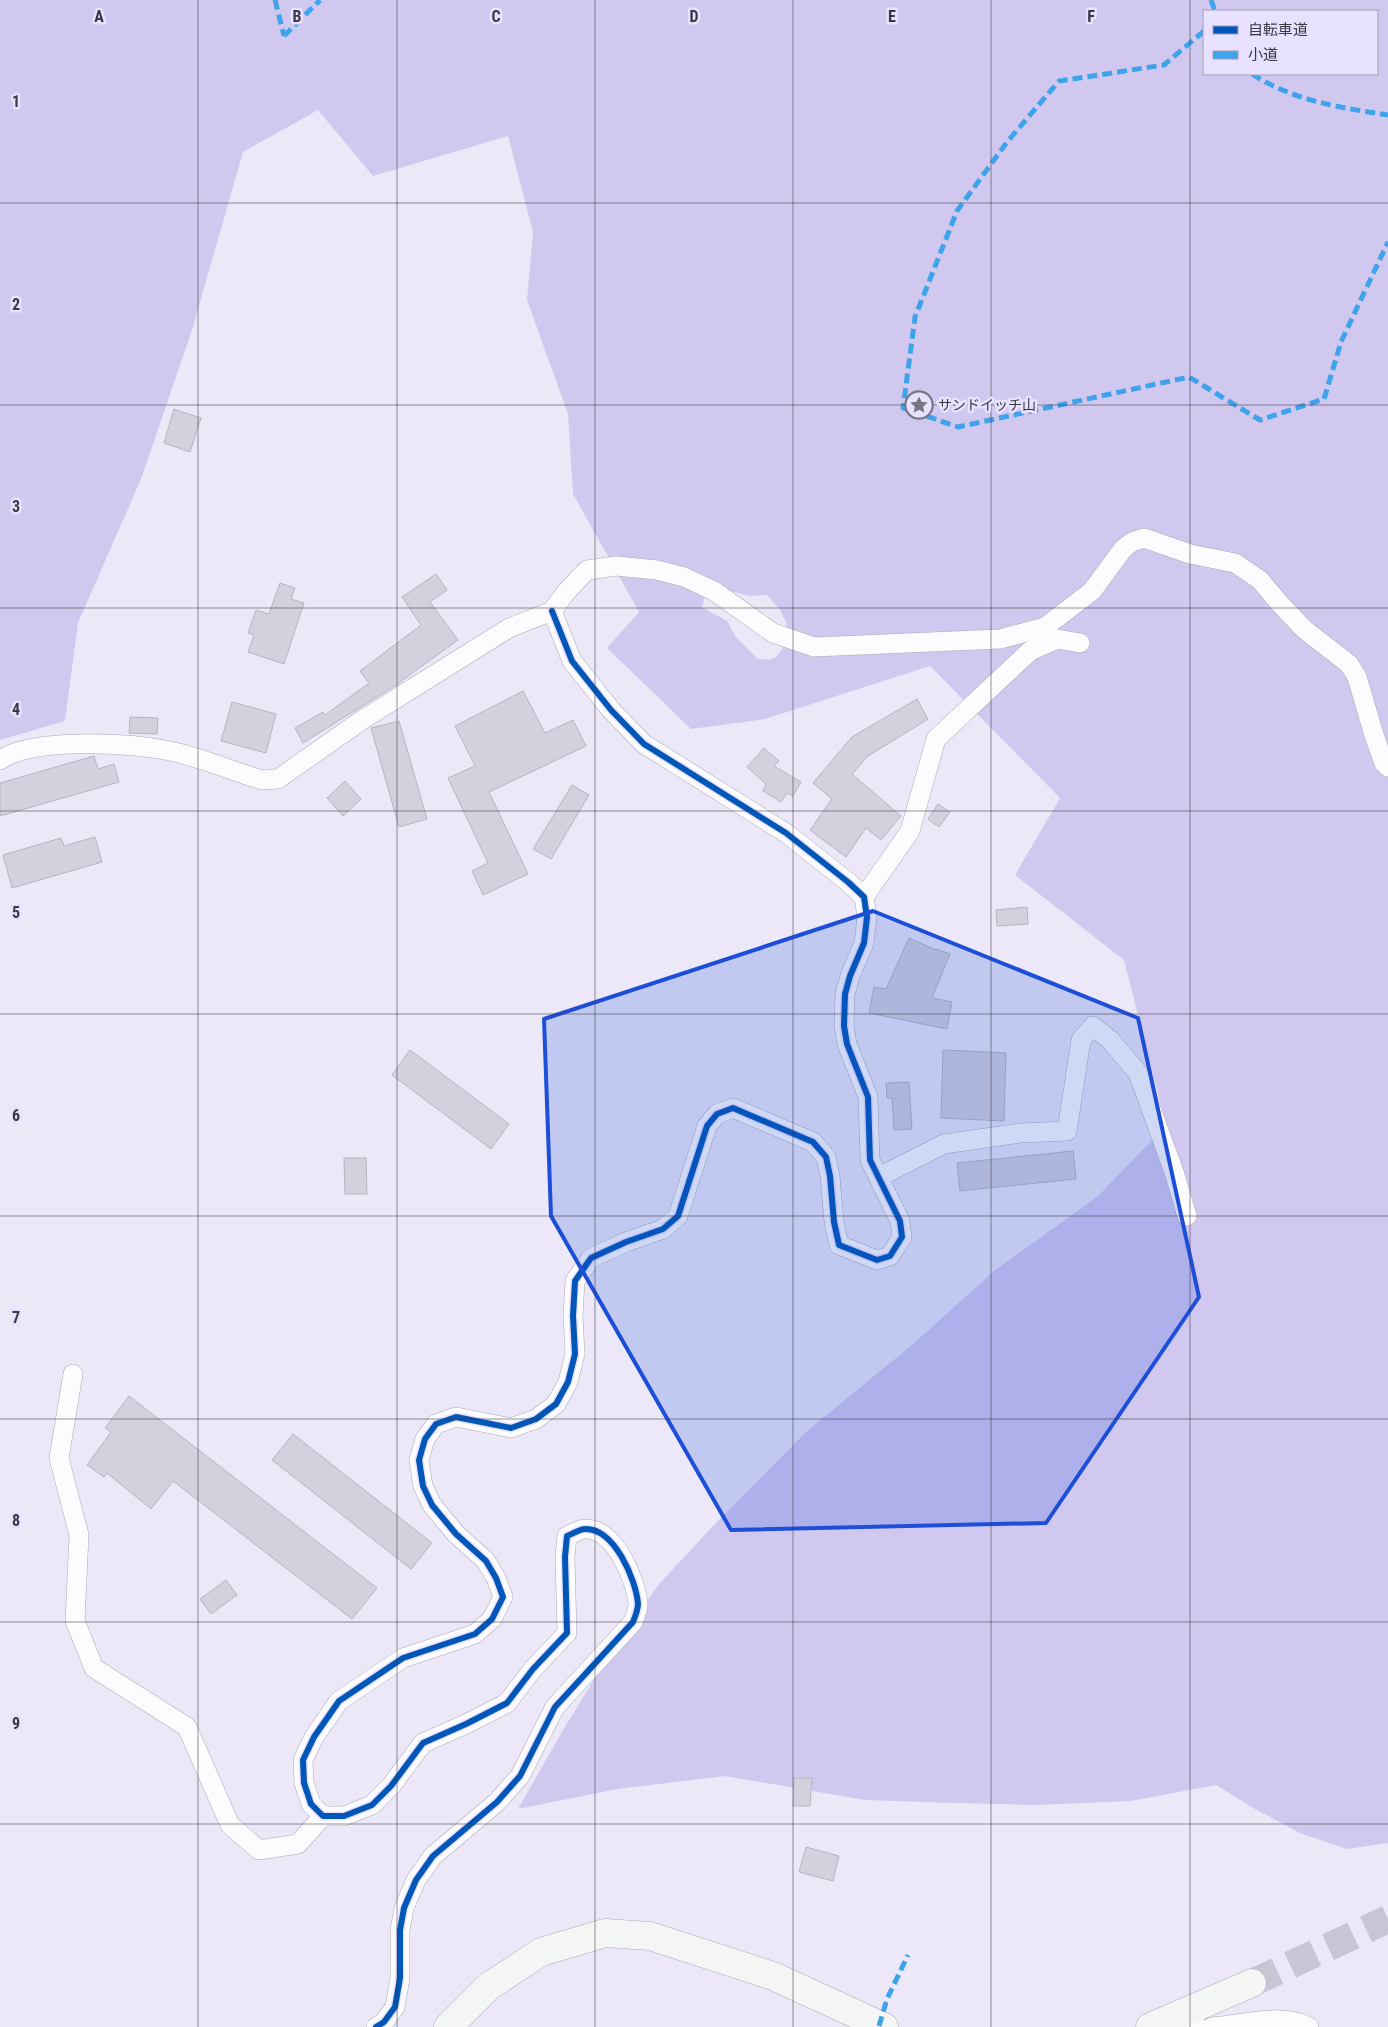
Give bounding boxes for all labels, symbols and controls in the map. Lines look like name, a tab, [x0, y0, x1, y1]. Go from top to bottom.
text: A	[94, 7, 104, 26]
text: B	[293, 7, 302, 26]
text: C	[491, 7, 501, 26]
text: D	[689, 7, 699, 26]
text: E	[888, 7, 896, 26]
text: F	[1087, 7, 1095, 26]
legend	[1203, 10, 1378, 75]
text: 自転車道	[1248, 21, 1308, 39]
text: 小道	[1248, 46, 1278, 64]
text: 1	[12, 92, 20, 111]
text: 2	[12, 295, 20, 314]
place icon: サンドイッチ山	[904, 390, 934, 420]
place label: サンドイッチ山	[938, 397, 1036, 413]
text: 3	[12, 497, 20, 516]
text: 4	[12, 700, 20, 719]
text: 5	[12, 903, 20, 922]
text: 6	[12, 1106, 20, 1125]
text: 7	[12, 1308, 20, 1327]
text: 8	[12, 1511, 20, 1530]
text: 9	[12, 1714, 20, 1733]

